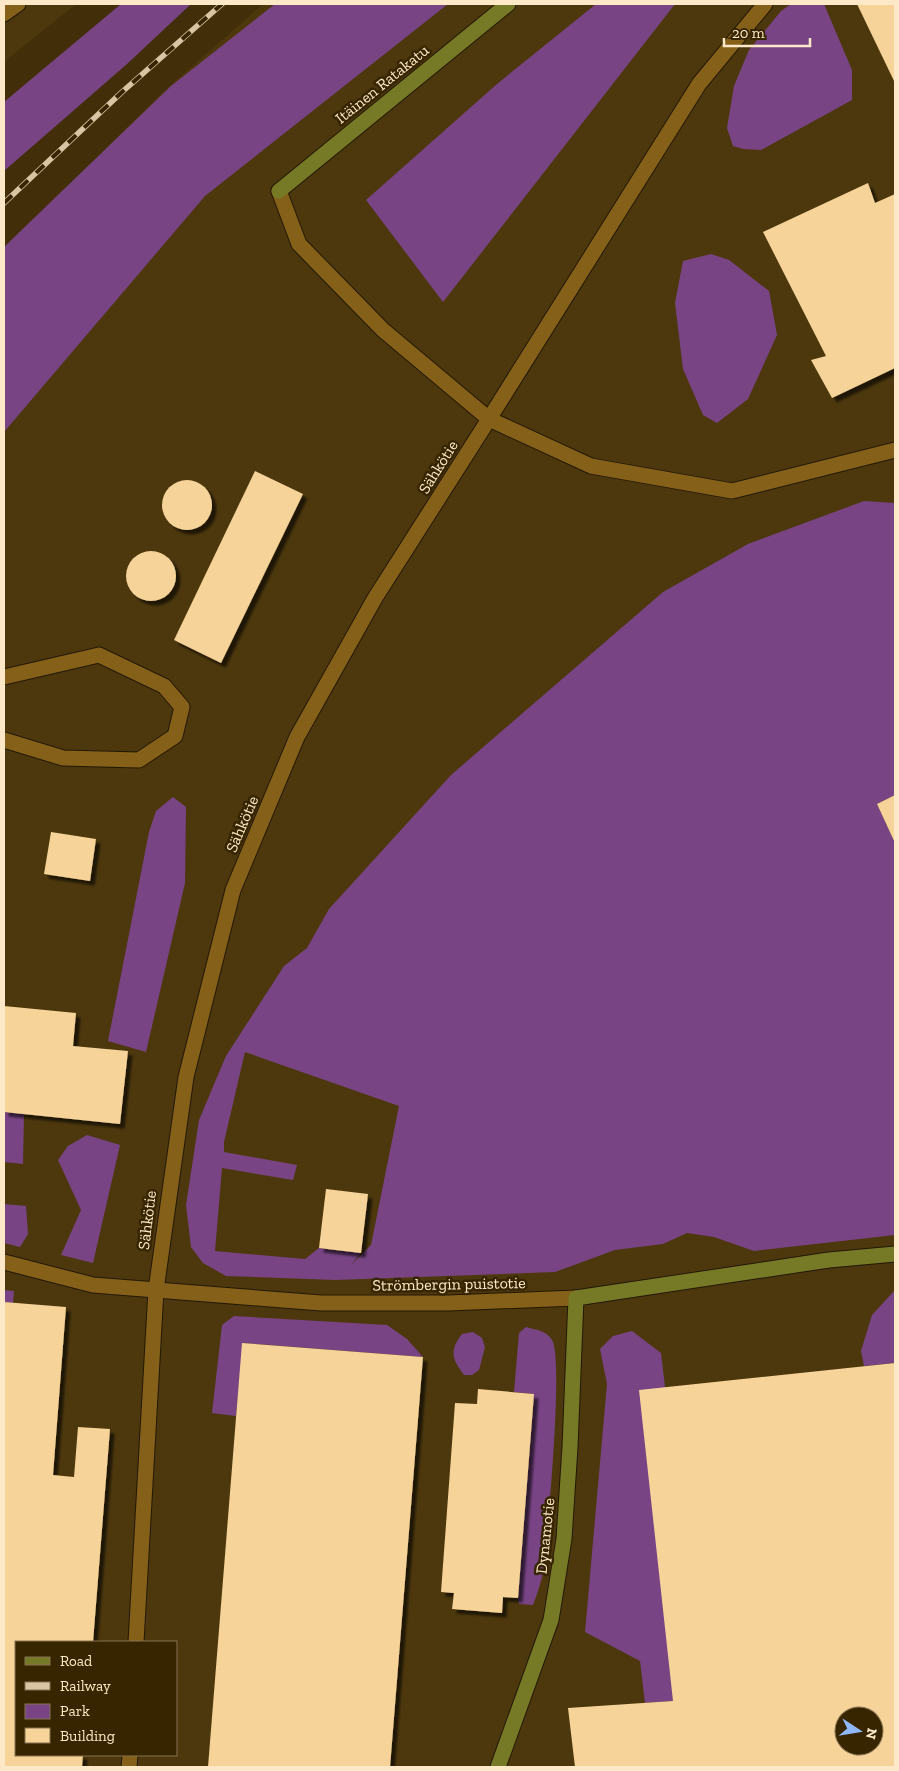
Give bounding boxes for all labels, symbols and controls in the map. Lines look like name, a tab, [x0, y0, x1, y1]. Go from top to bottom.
scale bar	[724, 15, 810, 47]
text: 20 m	[732, 24, 765, 42]
street label: Itäinen Ratakatu	[331, 40, 433, 127]
street label: Sähkötie	[414, 437, 462, 497]
street label: Sähkötie	[222, 793, 262, 855]
street label: Sähkötie	[134, 1189, 160, 1251]
street label: Strömbergin puistotie	[372, 1273, 526, 1295]
street label: Dynamotie	[532, 1497, 558, 1575]
legend	[15, 1641, 178, 1756]
text: Road	[60, 1652, 93, 1670]
text: Railway	[60, 1677, 111, 1695]
text: Park	[60, 1702, 90, 1720]
north arrow	[834, 1706, 884, 1756]
text: Building	[60, 1727, 115, 1745]
text: N	[862, 1727, 881, 1741]

